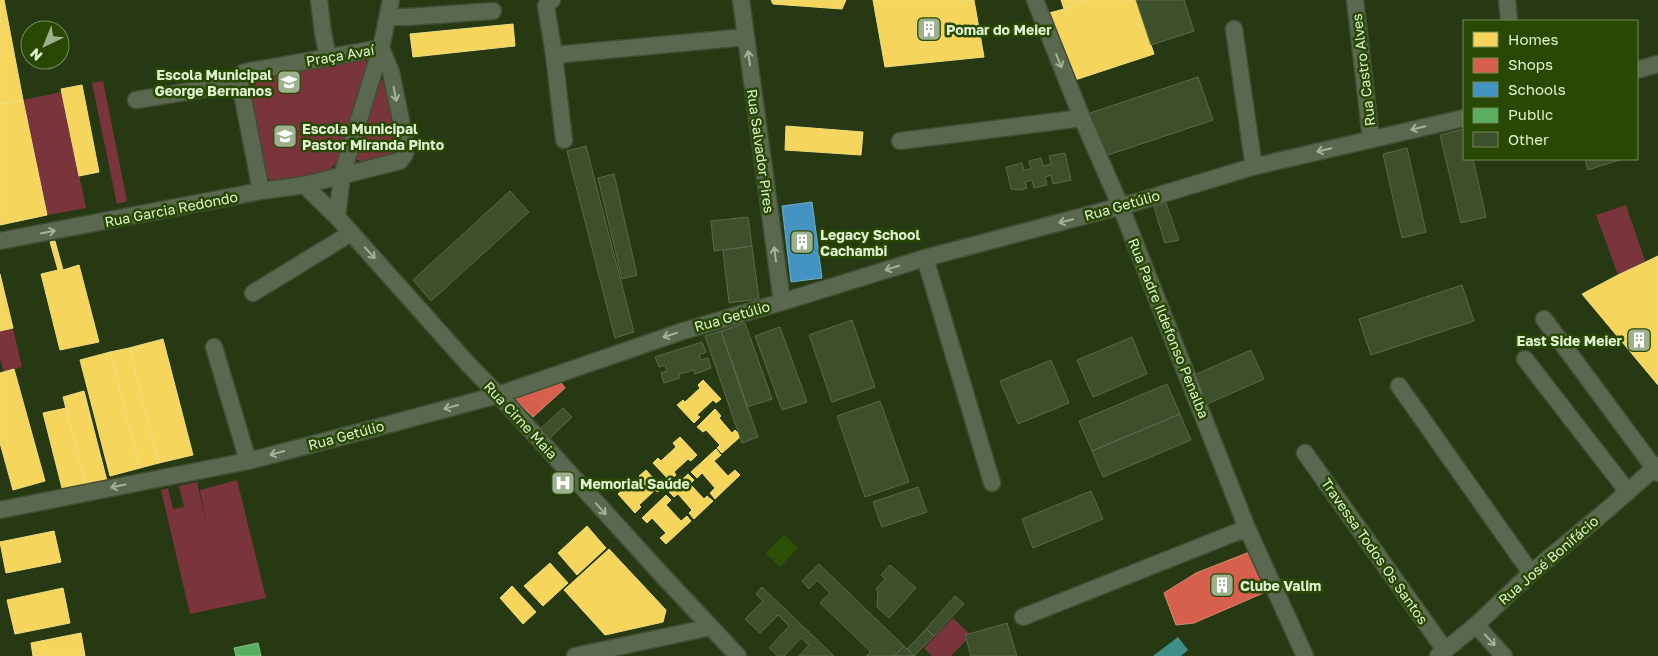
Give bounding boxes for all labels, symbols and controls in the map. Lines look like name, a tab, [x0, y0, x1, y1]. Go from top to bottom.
street label: Rua Castro Alves	[1348, 13, 1378, 127]
building icon: Pomar do Meier	[916, 16, 942, 42]
north arrow	[20, 20, 70, 70]
legend	[1463, 20, 1638, 160]
place label: Pomar do Meier	[946, 21, 1052, 38]
text: Homes	[1508, 30, 1558, 48]
street label: Praça Avaí	[305, 40, 377, 69]
text: N	[26, 45, 45, 65]
one-way arrow	[744, 51, 754, 67]
one-way arrow	[1056, 54, 1065, 69]
text: Shops	[1508, 55, 1553, 73]
place label: Escola Municipal George Bernanos	[155, 66, 272, 99]
school or university icon: Escola Municipal George Bernanos	[276, 69, 302, 95]
text: Schools	[1508, 80, 1566, 98]
one-way arrow	[391, 86, 401, 102]
street label: Rua Salvador Pires	[744, 88, 778, 214]
text: Public	[1508, 105, 1553, 123]
place label: Escola Municipal Pastor Miranda Pinto	[302, 120, 444, 153]
school or university icon: Escola Municipal Pastor Miranda Pinto	[272, 123, 298, 149]
one-way arrow	[1410, 124, 1426, 133]
text: Other	[1508, 130, 1549, 148]
one-way arrow	[1316, 146, 1332, 155]
street label: Rua Getúlio	[1082, 186, 1162, 224]
street label: Rua Garcia Redondo	[103, 188, 239, 230]
one-way arrow	[1058, 216, 1074, 226]
place label: Legacy School Cachambi	[820, 226, 920, 259]
one-way arrow	[39, 227, 55, 237]
building icon: Legacy School Cachambi	[789, 229, 815, 255]
street label: Rua Padre Ildefonso Penalba	[1125, 235, 1213, 421]
one-way arrow	[770, 246, 780, 262]
one-way arrow	[364, 247, 376, 260]
one-way arrow	[885, 264, 900, 273]
street label: Rua Getúlio	[692, 297, 772, 335]
building icon: East Side Meier	[1626, 327, 1652, 353]
one-way arrow	[662, 331, 678, 340]
place label: East Side Meier	[1516, 332, 1623, 349]
street label: Rua Cirne Maia	[481, 378, 561, 462]
one-way arrow	[444, 403, 460, 412]
street label: Rua Getúlio	[306, 417, 386, 453]
one-way arrow	[270, 449, 286, 458]
hospital icon: Memorial Saúde	[550, 470, 576, 496]
place label: Memorial Saúde	[580, 475, 690, 492]
street label: Travessa Todos Os Santos	[1318, 475, 1432, 627]
one-way arrow	[110, 482, 126, 492]
one-way arrow	[596, 502, 607, 515]
street label: Rua José Bonifácio	[1494, 512, 1602, 608]
building icon: Clube Valim	[1209, 572, 1235, 598]
place label: Clube Valim	[1240, 577, 1321, 594]
one-way arrow	[1484, 634, 1496, 647]

